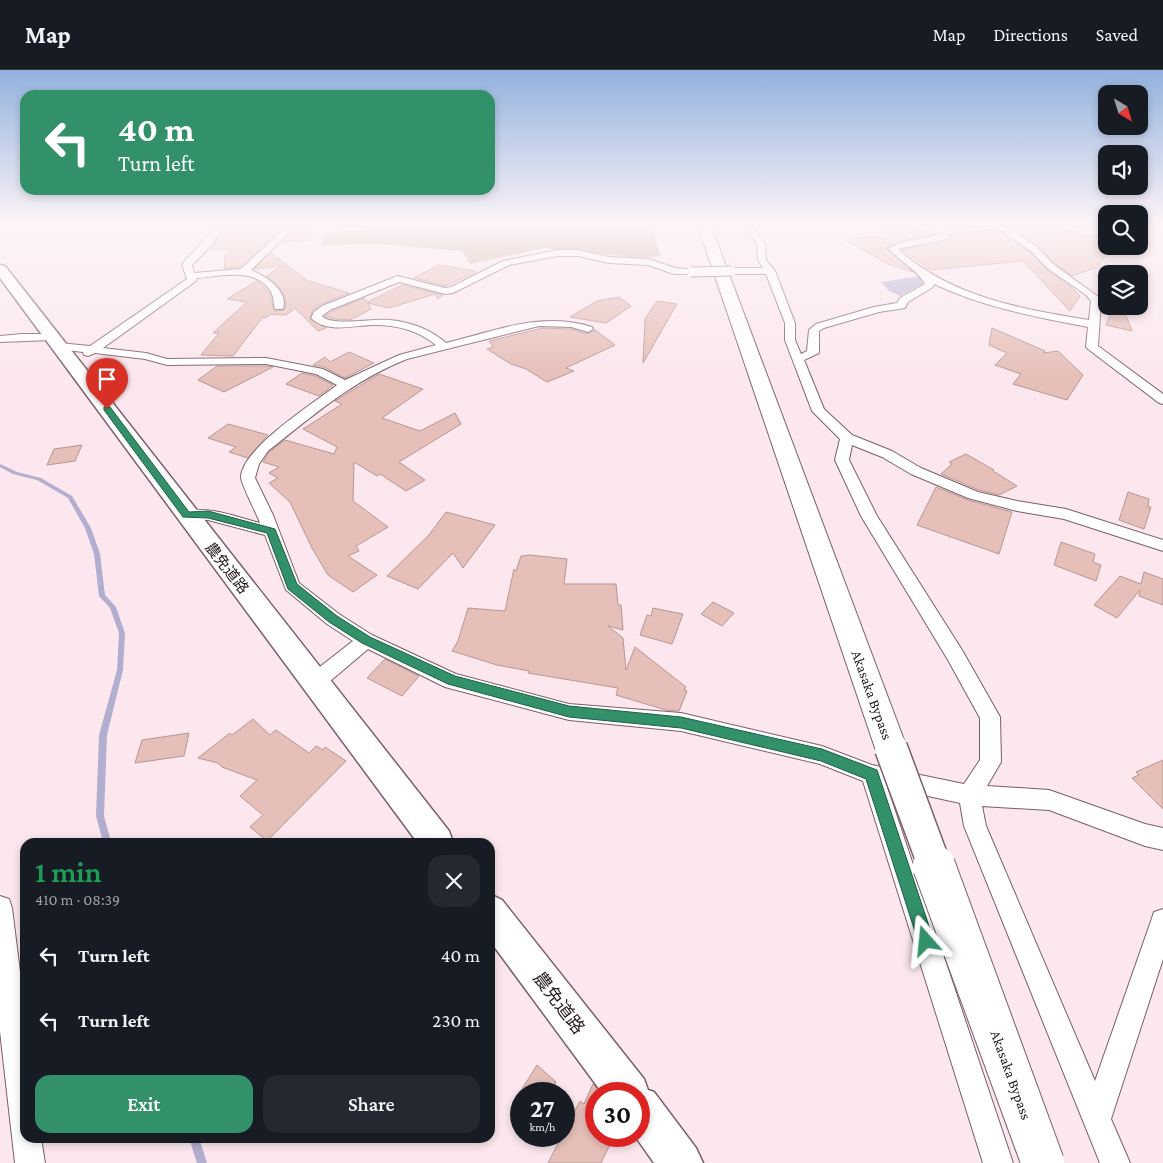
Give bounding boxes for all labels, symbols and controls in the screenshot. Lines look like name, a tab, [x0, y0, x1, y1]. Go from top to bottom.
text: Map	[25, 21, 71, 48]
text: Map	[933, 25, 965, 45]
text: Directions	[993, 25, 1068, 45]
text: Saved	[1096, 25, 1138, 45]
north arrow	[1098, 85, 1148, 135]
map controls	[1098, 85, 1148, 315]
icon: left	[35, 110, 100, 175]
text: 40 m	[118, 110, 195, 149]
button: sound	[1098, 145, 1148, 195]
text: Turn left	[118, 151, 195, 176]
button: search	[1098, 205, 1148, 255]
button: layers	[1098, 265, 1148, 315]
pin	[86, 358, 128, 409]
icon: arrive	[93, 365, 121, 393]
street label: 農免道路	[202, 539, 252, 597]
street label: Akasaka Bypass	[847, 648, 896, 742]
text: 1 min	[35, 855, 102, 888]
button: close	[428, 855, 480, 907]
text: 410 m · 08:39	[35, 891, 120, 908]
position arrow	[899, 914, 951, 966]
icon: left	[35, 942, 63, 970]
text: Turn left	[78, 945, 150, 966]
text: 40 m	[441, 945, 480, 966]
street label: 農免道路	[529, 968, 589, 1038]
icon: left	[35, 1007, 63, 1035]
text: Turn left	[78, 1010, 150, 1031]
text: 230 m	[432, 1010, 480, 1031]
street label: Akasaka Bypass	[986, 1028, 1035, 1122]
button: Exit	[35, 1075, 253, 1133]
button: Share	[263, 1075, 480, 1133]
speed limit sign: 30	[585, 1082, 650, 1147]
text: 27	[530, 1095, 555, 1122]
text: km/h	[530, 1120, 555, 1134]

